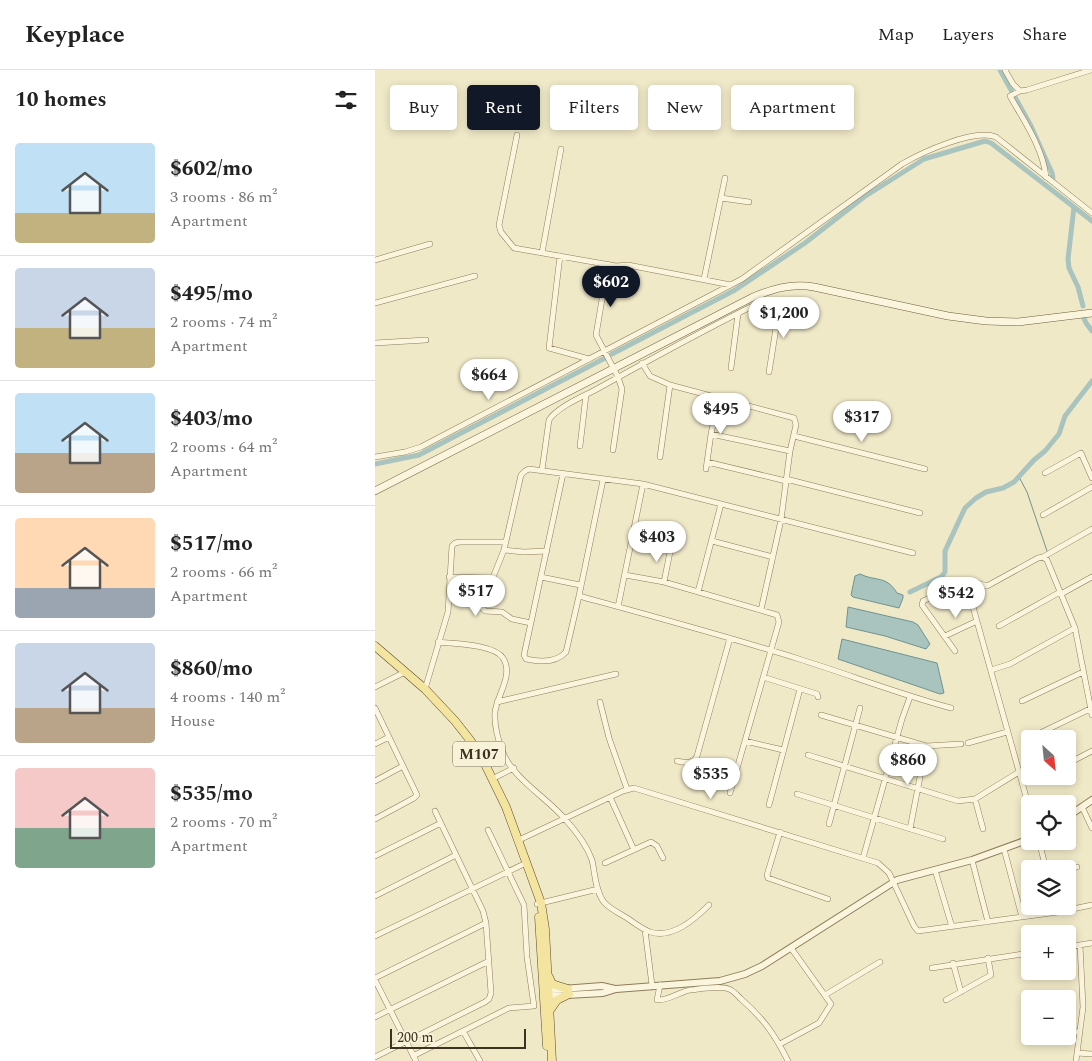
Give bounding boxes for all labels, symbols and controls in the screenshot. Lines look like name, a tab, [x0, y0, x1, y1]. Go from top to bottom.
text: Keyplace	[25, 17, 125, 53]
text: Map	[878, 21, 914, 48]
text: Layers	[942, 21, 994, 48]
text: Share	[1022, 21, 1067, 48]
text: 10 homes	[15, 84, 107, 116]
chip: Buy	[390, 85, 457, 130]
chip: Rent	[467, 85, 540, 130]
chip: Filters	[550, 85, 638, 130]
chip: New	[648, 85, 721, 130]
chip: Apartment	[731, 85, 854, 130]
icon: filters	[332, 86, 360, 114]
text: $602/mo	[170, 153, 253, 185]
icon: home	[55, 163, 115, 223]
text: 3 rooms · 86 m²	[170, 185, 277, 209]
text: Apartment	[170, 209, 248, 233]
pin: $602	[581, 266, 641, 308]
text: $602	[593, 270, 629, 294]
text: $495/mo	[170, 278, 253, 310]
icon: home	[55, 288, 115, 348]
pin: $1,200	[743, 296, 825, 339]
text: $1,200	[759, 301, 809, 325]
text: 2 rooms · 74 m²	[170, 310, 277, 334]
text: Apartment	[170, 334, 248, 358]
pin: $664	[459, 358, 519, 401]
text: $664	[471, 363, 507, 387]
pin: $495	[691, 392, 751, 435]
text: $495	[703, 397, 739, 421]
pin: $317	[832, 400, 892, 443]
text: $403/mo	[170, 403, 253, 435]
text: $317	[844, 405, 880, 429]
icon: home	[55, 413, 115, 473]
text: 2 rooms · 64 m²	[170, 435, 277, 459]
text: Apartment	[170, 459, 248, 483]
pin: $403	[627, 520, 687, 563]
text: $403	[639, 525, 675, 549]
text: $517/mo	[170, 528, 253, 560]
icon: home	[55, 538, 115, 598]
text: 2 rooms · 66 m²	[170, 560, 277, 584]
pin: $517	[446, 574, 506, 617]
pin: $542	[926, 576, 986, 619]
text: $517	[458, 579, 494, 603]
text: $542	[938, 581, 974, 605]
text: Apartment	[170, 584, 248, 608]
text: $860/mo	[170, 653, 253, 685]
icon: home	[55, 663, 115, 723]
text: 4 rooms · 140 m²	[170, 685, 285, 709]
text: House	[170, 709, 215, 733]
north arrow	[1021, 730, 1076, 785]
map controls	[1021, 730, 1076, 1045]
road number: M107	[453, 742, 505, 766]
pin: $860	[878, 744, 938, 786]
text: $860	[890, 748, 926, 772]
pin: $535	[681, 758, 741, 800]
text: $535	[693, 762, 729, 786]
text: $535/mo	[170, 778, 253, 810]
icon: home	[55, 788, 115, 848]
button: locate	[1021, 795, 1076, 850]
text: 2 rooms · 70 m²	[170, 810, 277, 834]
text: Apartment	[170, 834, 248, 858]
button: layers	[1021, 860, 1076, 915]
button: +	[1021, 925, 1076, 980]
button: −	[1021, 990, 1076, 1045]
scale bar	[390, 1026, 526, 1049]
text: 200 m	[397, 1027, 434, 1048]

